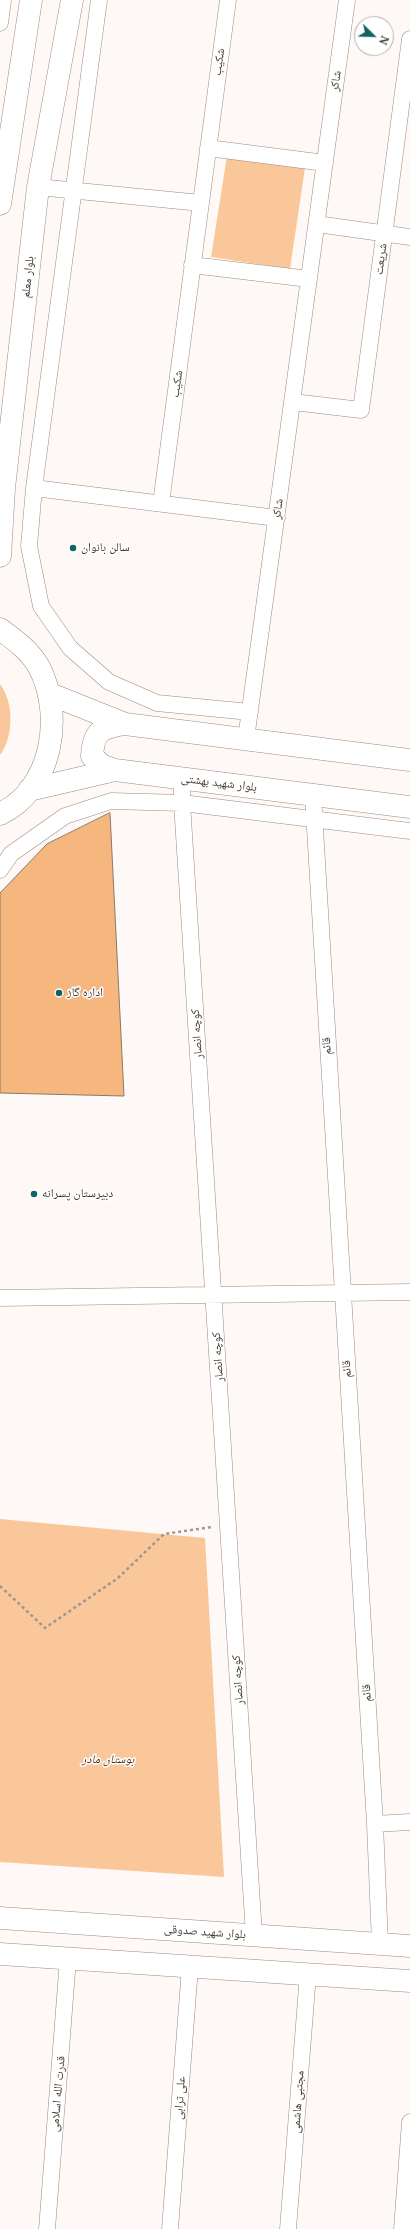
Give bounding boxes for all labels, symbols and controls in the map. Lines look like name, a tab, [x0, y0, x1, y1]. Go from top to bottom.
north arrow	[354, 16, 394, 56]
text: N	[376, 34, 393, 47]
street label: شکیب	[210, 47, 228, 77]
street label: شاکر	[327, 70, 345, 92]
street label: شریعت	[372, 242, 390, 276]
street label: بلوار معلم	[19, 255, 37, 299]
street label: شکیب	[168, 369, 186, 399]
street label: شاکر	[269, 498, 287, 520]
place label: سالن بانوان	[81, 541, 130, 555]
marker: سالن بانوان	[68, 543, 78, 553]
street label: بلوار شهید بهشتی	[180, 771, 258, 795]
place label: اداره گاز	[67, 986, 103, 1000]
marker: اداره گاز	[54, 988, 64, 998]
street label: کوچه انصار	[188, 1009, 206, 1059]
street label: قائم	[319, 1037, 335, 1055]
place label: دبیرستان پسرانه	[42, 1187, 113, 1201]
marker: دبیرستان پسرانه	[29, 1189, 39, 1199]
street label: کوچه انصار	[209, 1332, 227, 1382]
street label: قائم	[339, 1360, 355, 1378]
street label: کوچه انصار	[229, 1655, 247, 1705]
street label: قائم	[359, 1684, 375, 1702]
park label: بوستان مادر	[82, 1753, 134, 1767]
street label: بلوار شهید صدوقی	[164, 1922, 246, 1942]
street label: قدرت الله اسلامی	[47, 2055, 69, 2133]
street label: مجتبی هاشمی	[289, 2070, 307, 2134]
street label: علی ترابی	[171, 2076, 189, 2120]

